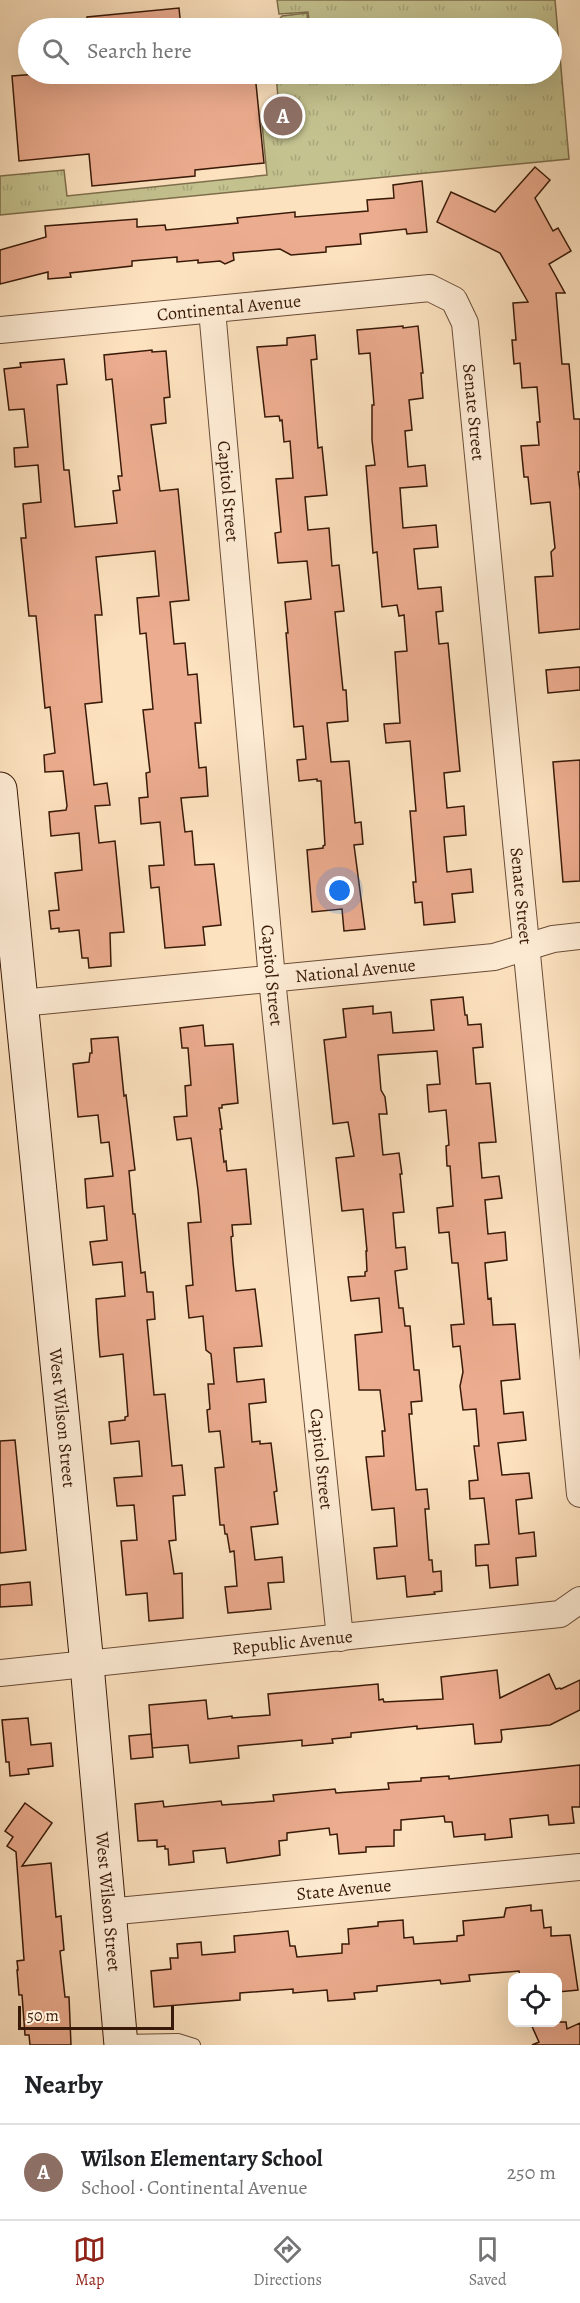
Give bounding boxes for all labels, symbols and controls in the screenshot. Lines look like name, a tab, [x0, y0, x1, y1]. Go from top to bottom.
search box	[18, 18, 562, 84]
icon: search	[39, 35, 72, 68]
text: Search here	[87, 36, 192, 66]
pin: A	[264, 94, 302, 138]
street label: Continental Avenue	[156, 289, 302, 327]
street label: Senate Street	[457, 363, 490, 462]
street label: Capitol Street	[212, 440, 245, 543]
street label: Senate Street	[505, 846, 538, 946]
your location	[325, 876, 354, 905]
street label: Capitol Street	[255, 924, 289, 1027]
street label: National Avenue	[294, 953, 417, 988]
street label: West Wilson Street	[44, 1346, 81, 1489]
street label: Capitol Street	[304, 1407, 339, 1511]
street label: Republic Avenue	[231, 1624, 354, 1660]
street label: West Wilson Street	[90, 1830, 126, 1973]
street label: State Avenue	[295, 1873, 392, 1906]
map controls	[508, 1973, 562, 2027]
button: locate	[508, 1973, 562, 2027]
scale bar	[18, 2003, 174, 2030]
text: 50 m	[27, 2005, 59, 2027]
text: Nearby	[24, 2067, 103, 2102]
text: Wilson Elementary School	[81, 2144, 323, 2174]
text: A	[37, 2159, 50, 2186]
text: 250 m	[507, 2159, 556, 2186]
text: School · Continental Avenue	[81, 2174, 308, 2201]
tab: Map	[73, 2233, 106, 2291]
tab: Directions	[253, 2233, 322, 2291]
tab: Saved	[469, 2233, 507, 2291]

